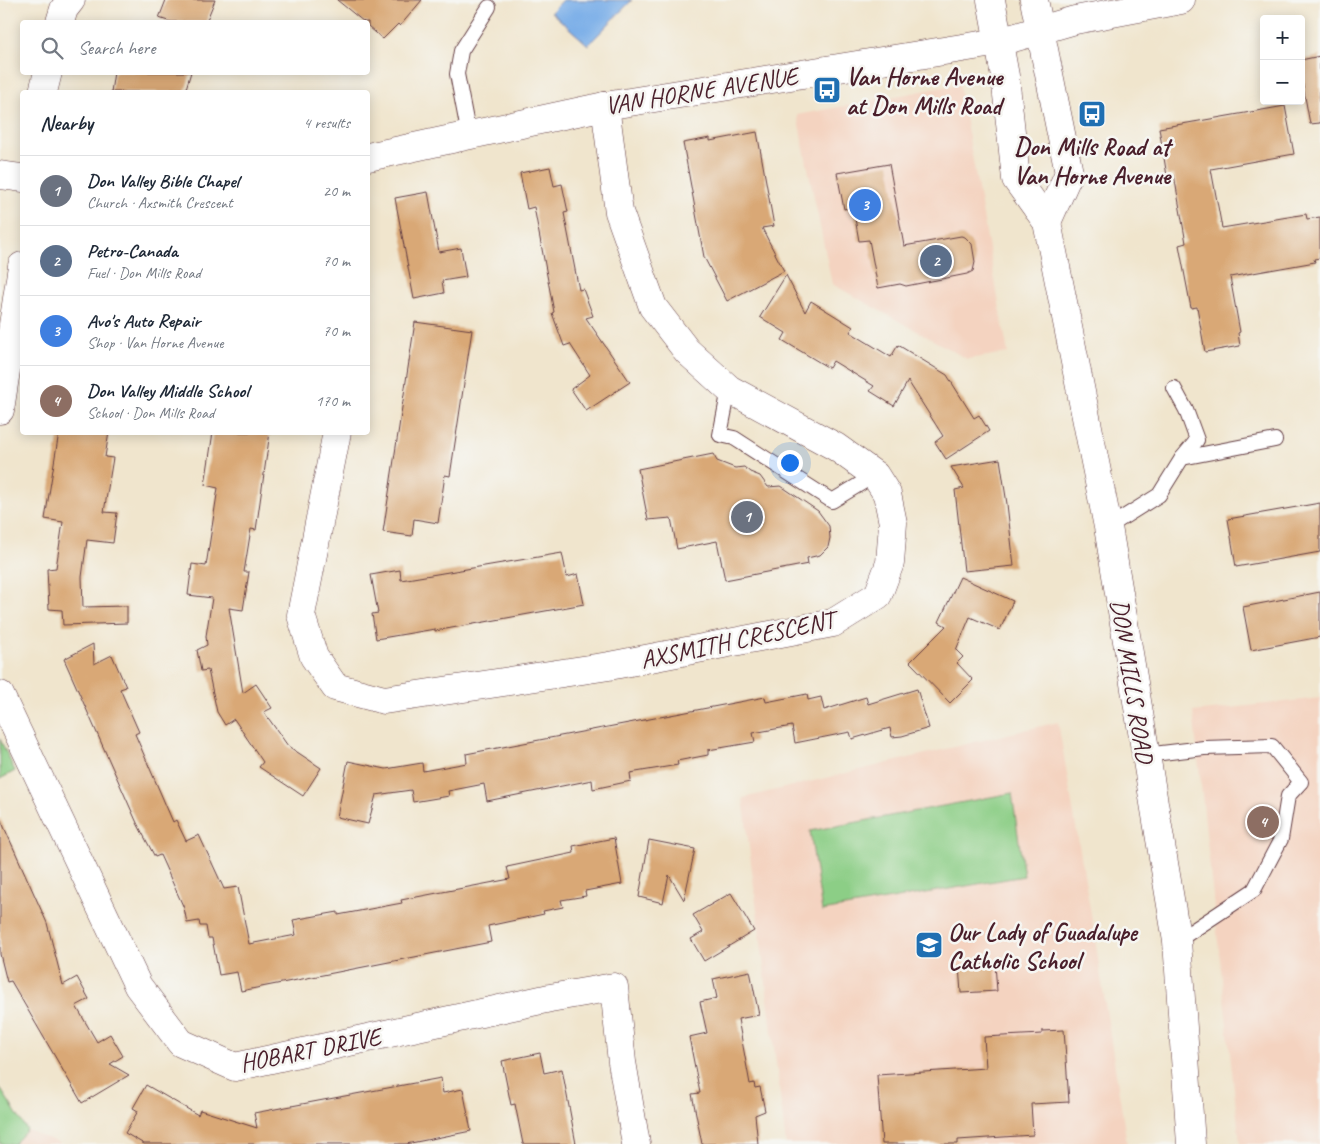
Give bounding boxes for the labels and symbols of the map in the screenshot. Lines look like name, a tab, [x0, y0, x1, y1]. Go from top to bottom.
street label: VAN HORNE AVENUE	[603, 60, 802, 122]
place label: Van Horne Avenue at Don Mills Road	[846, 61, 1005, 122]
bus stop icon: Van Horne Avenue at Don Mills Road	[812, 75, 842, 105]
bus stop icon: Don Mills Road at Van Horne Avenue	[1077, 99, 1107, 129]
place label: Don Mills Road at Van Horne Avenue	[1014, 131, 1173, 192]
pin: 3	[849, 186, 881, 224]
pin: 2	[920, 242, 952, 280]
your location	[777, 450, 803, 476]
pin: 1	[731, 498, 763, 536]
street label: DON MILLS ROAD	[1103, 597, 1161, 767]
street label: AXSMITH CRESCENT	[637, 602, 843, 676]
pin: 4	[1247, 803, 1279, 841]
place label: Our Lady of Guadalupe Catholic School	[948, 916, 1139, 977]
school or university icon: Our Lady of Guadalupe Catholic School	[914, 930, 944, 960]
street label: HOBART DRIVE	[237, 1020, 386, 1079]

